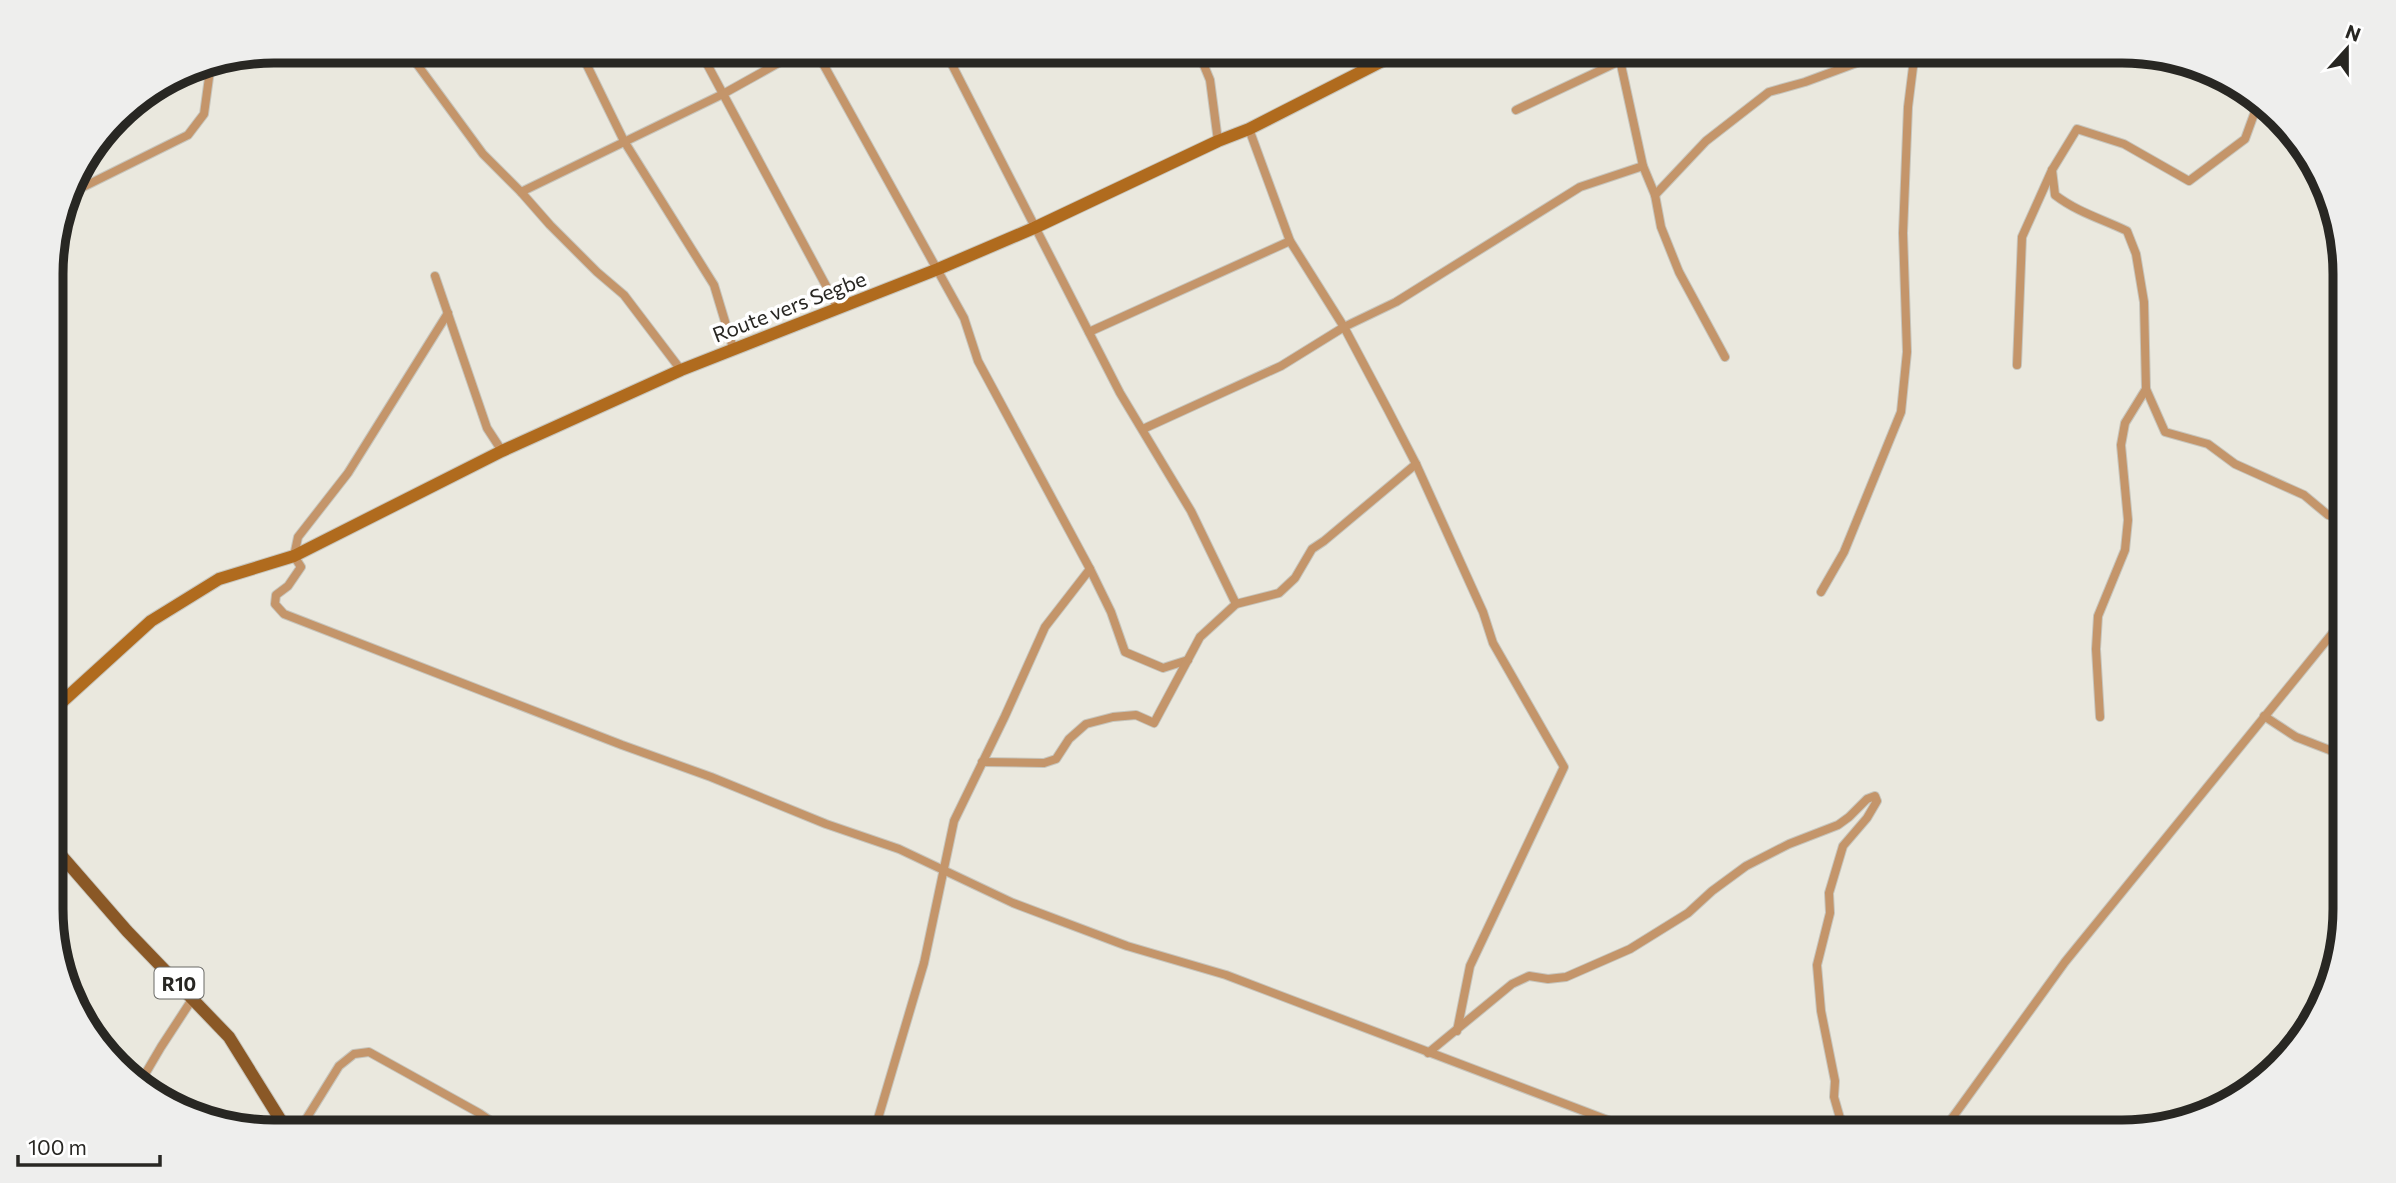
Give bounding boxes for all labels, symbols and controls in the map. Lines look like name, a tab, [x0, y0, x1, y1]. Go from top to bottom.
north arrow	[2312, 14, 2382, 84]
text: N	[2342, 19, 2364, 46]
street label: Route vers Segbe	[709, 265, 869, 347]
road number: R10	[154, 967, 204, 998]
scale bar	[18, 1124, 159, 1168]
text: 100 m	[28, 1134, 87, 1159]

